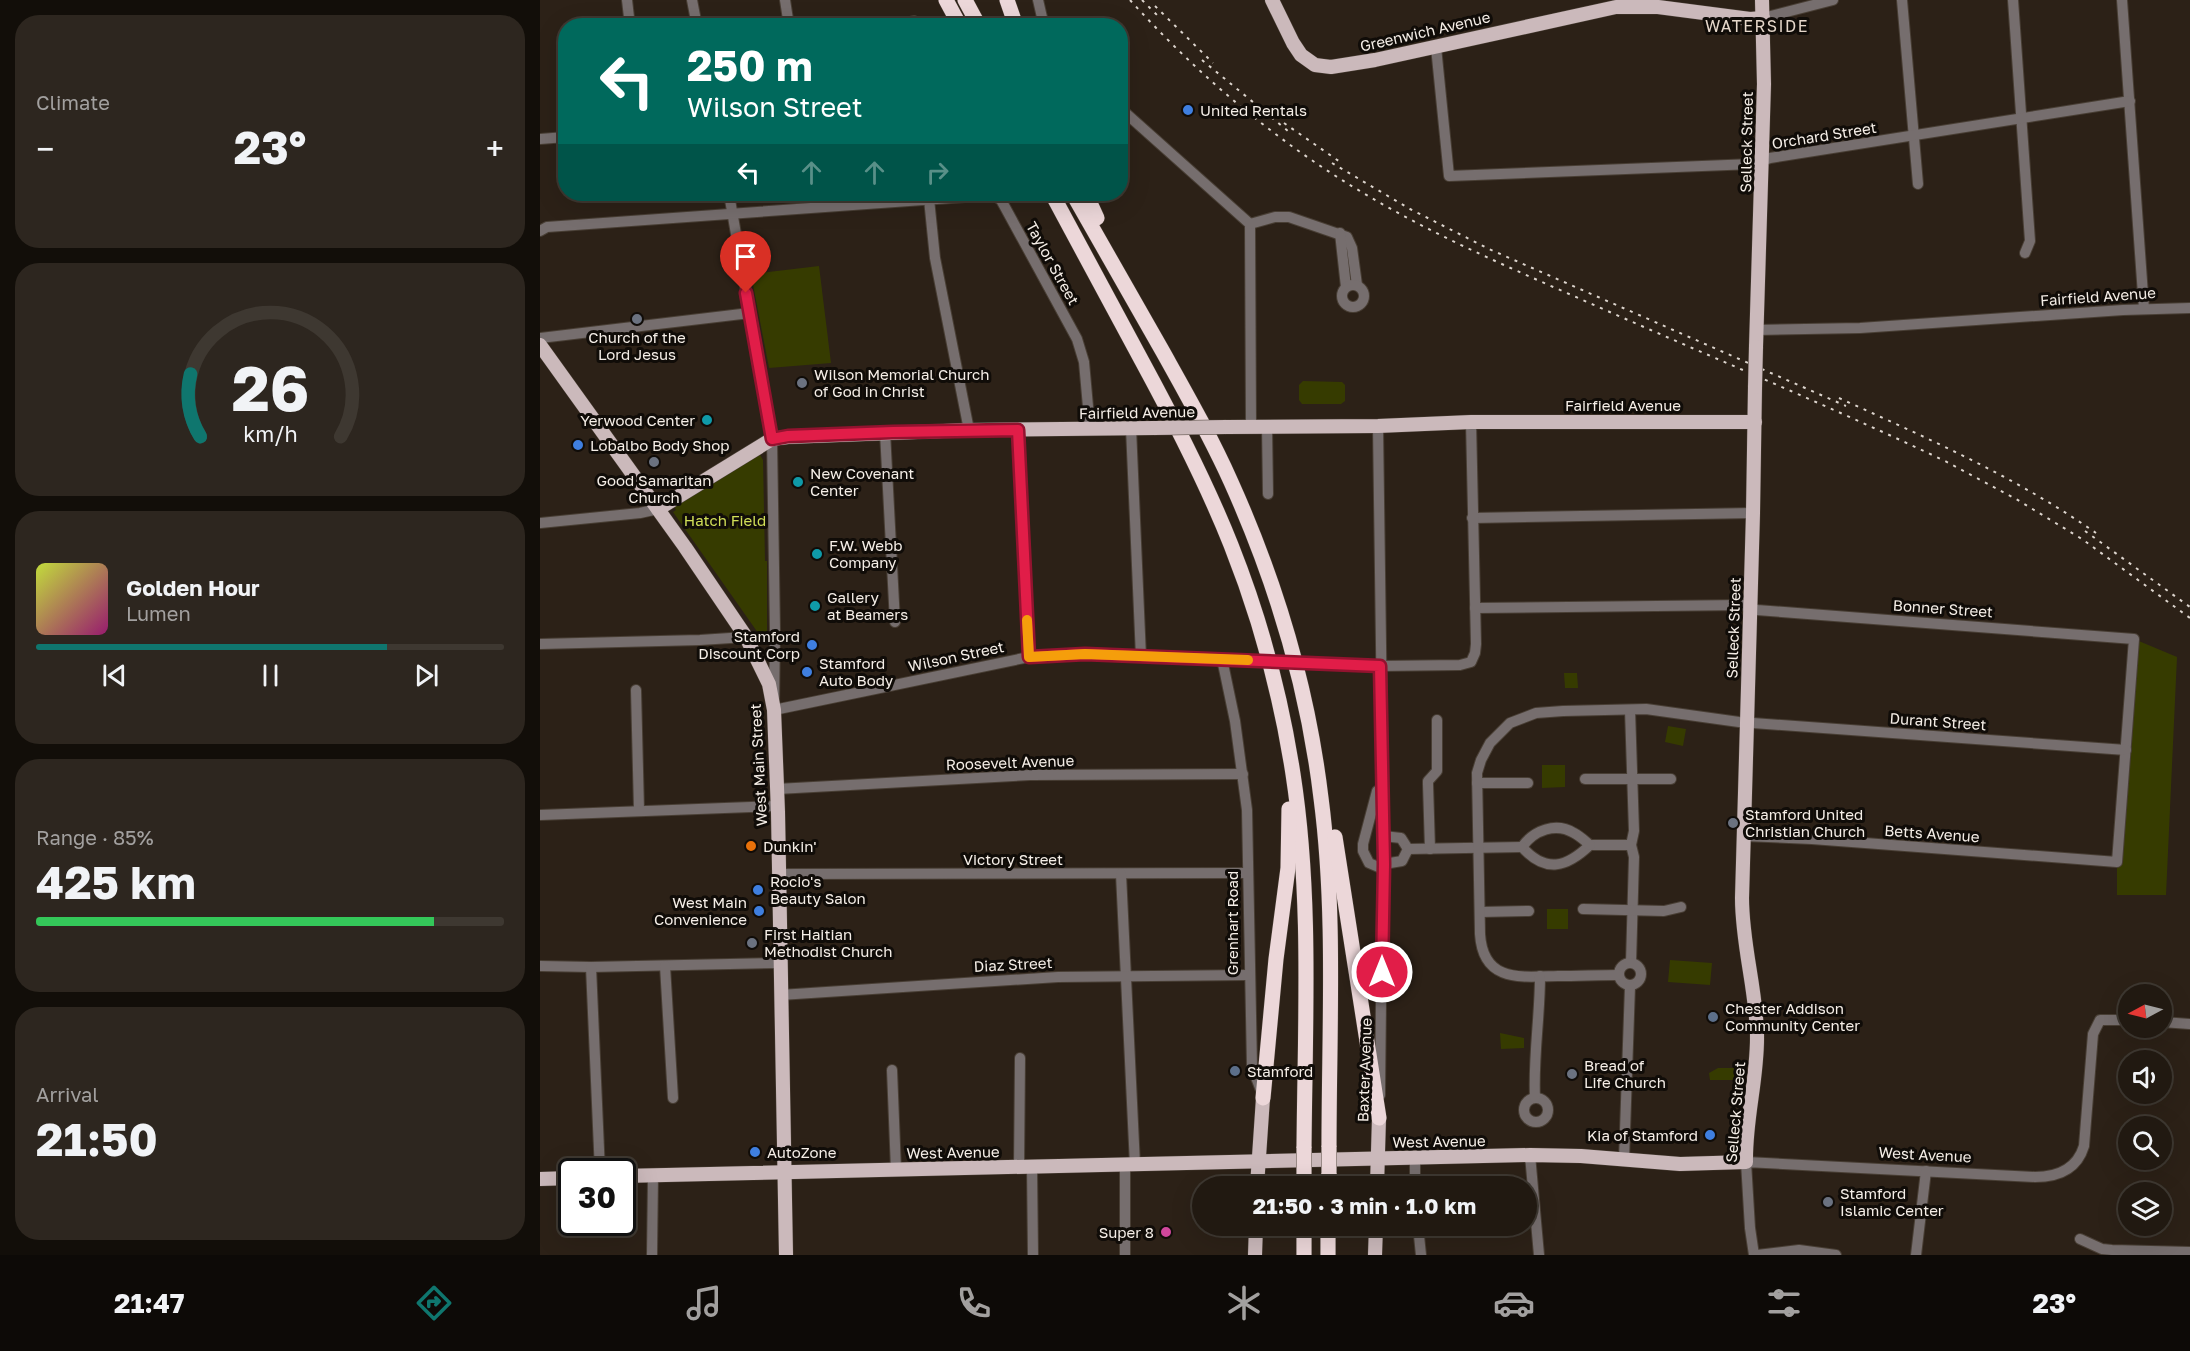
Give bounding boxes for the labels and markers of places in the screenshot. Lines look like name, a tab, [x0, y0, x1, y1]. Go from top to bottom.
place label: United Rentals	[1200, 101, 1307, 119]
marker: United Rentals	[1181, 103, 1195, 117]
pin	[720, 231, 771, 293]
marker: Church of the Lord Jesus	[630, 312, 644, 326]
place label: Church of the Lord Jesus	[588, 328, 686, 363]
place label: Wilson Memorial Church of God in Christ	[814, 365, 990, 400]
marker: Wilson Memorial Church of God in Christ	[795, 376, 809, 390]
place label: Yerwood Center	[580, 411, 695, 429]
marker: Yerwood Center	[700, 413, 714, 427]
place label: Lobalbo Body Shop	[590, 436, 729, 454]
marker: Lobalbo Body Shop	[571, 438, 585, 452]
marker: Good Samaritan Church	[647, 455, 661, 469]
place label: New Covenant Center	[810, 464, 914, 499]
place label: Good Samaritan Church	[597, 471, 711, 506]
marker: New Covenant Center	[791, 475, 805, 489]
place label: F.W. Webb Company	[829, 536, 902, 571]
marker: F.W. Webb Company	[810, 547, 824, 561]
place label: Gallery at Beamers	[827, 588, 908, 623]
marker: Gallery at Beamers	[808, 599, 822, 613]
place label: Stamford Discount Corp	[698, 627, 800, 662]
marker: Stamford Discount Corp	[805, 638, 819, 652]
place label: Stamford Auto Body	[819, 654, 894, 689]
marker: Stamford Auto Body	[800, 665, 814, 679]
place label: Stamford United Christian Church	[1745, 805, 1865, 840]
marker: Stamford United Christian Church	[1726, 816, 1740, 830]
place label: Dunkin'	[763, 837, 817, 855]
marker: Dunkin'	[744, 839, 758, 853]
place label: Rocio's Beauty Salon	[770, 872, 866, 907]
marker: Rocio's Beauty Salon	[751, 883, 765, 897]
place label: West Main Convenience	[654, 893, 747, 928]
marker: West Main Convenience	[752, 904, 766, 918]
place label: First Haitian Methodist Church	[764, 925, 892, 960]
marker: First Haitian Methodist Church	[745, 936, 759, 950]
place label: Chester Addison Community Center	[1725, 999, 1860, 1034]
marker: Chester Addison Community Center	[1706, 1010, 1720, 1024]
place label: Bread of Life Church	[1584, 1056, 1666, 1091]
place label: Stamford	[1247, 1062, 1313, 1080]
marker: Stamford	[1228, 1064, 1242, 1078]
marker: Bread of Life Church	[1565, 1067, 1579, 1081]
place label: Kia of Stamford	[1587, 1126, 1698, 1144]
marker: Kia of Stamford	[1703, 1128, 1717, 1142]
place label: AutoZone	[767, 1143, 837, 1161]
marker: AutoZone	[748, 1145, 762, 1159]
place label: Stamford Islamic Center	[1840, 1184, 1944, 1219]
marker: Stamford Islamic Center	[1821, 1195, 1835, 1209]
place label: Super 8	[1099, 1223, 1154, 1241]
marker: Super 8	[1159, 1225, 1173, 1239]

